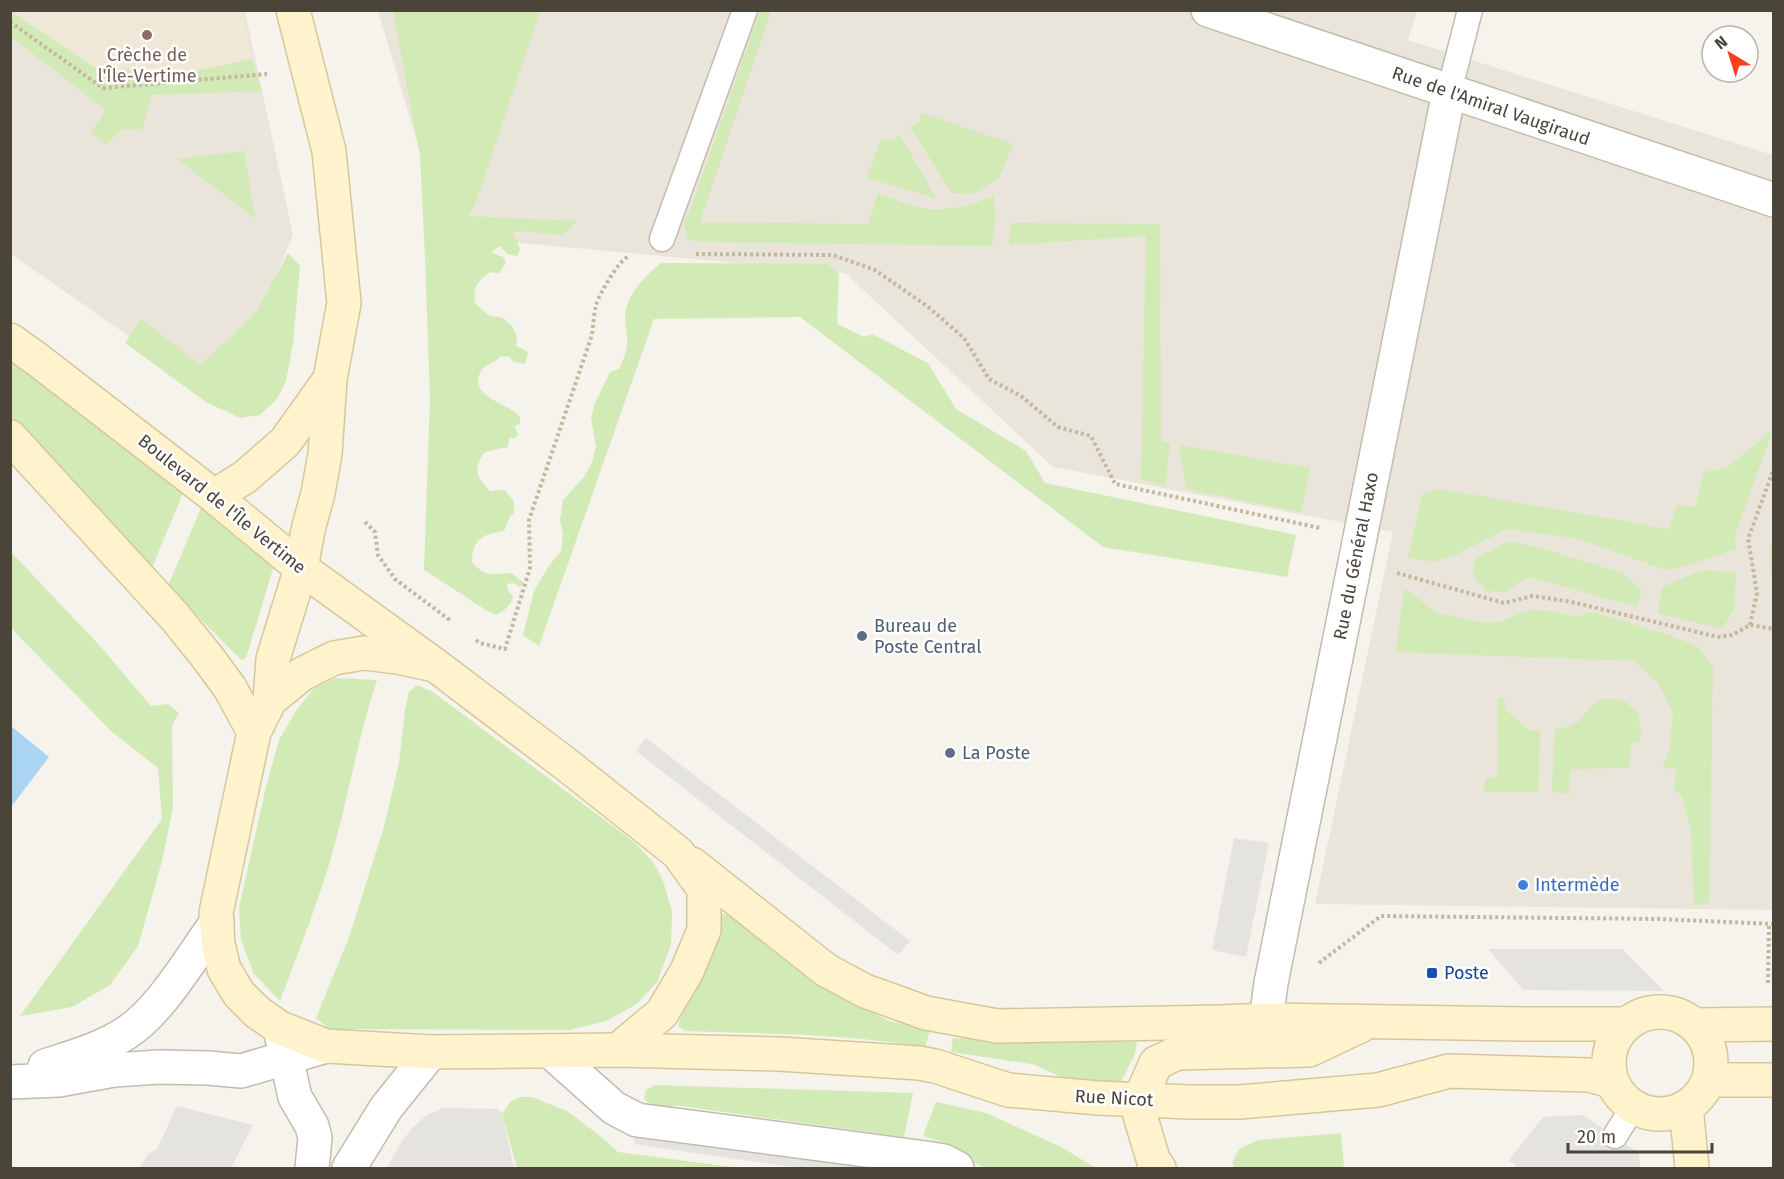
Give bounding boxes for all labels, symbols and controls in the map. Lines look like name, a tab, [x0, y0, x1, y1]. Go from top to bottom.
north arrow	[1700, 24, 1760, 84]
marker: Crèche de l'Île-Vertime	[140, 28, 154, 42]
text: N	[1711, 32, 1731, 53]
place label: Crèche de l'Île-Vertime	[97, 44, 197, 87]
street label: Rue de l'Amiral Vaugiraud	[1389, 62, 1593, 150]
street label: Boulevard de l'Île Vertime	[134, 429, 310, 579]
street label: Rue du Général Haxo	[1329, 470, 1383, 642]
place label: Bureau de Poste Central	[874, 615, 981, 658]
marker: Bureau de Poste Central	[855, 629, 869, 643]
place label: La Poste	[962, 742, 1030, 764]
marker: La Poste	[943, 746, 957, 760]
place label: Intermède	[1535, 874, 1620, 896]
marker: Intermède	[1516, 878, 1530, 892]
place label: Poste	[1444, 962, 1489, 984]
marker: Poste	[1425, 966, 1439, 980]
street label: Rue Nicot	[1074, 1085, 1154, 1111]
scale bar	[1568, 1116, 1712, 1154]
text: 20 m	[1577, 1126, 1616, 1148]

